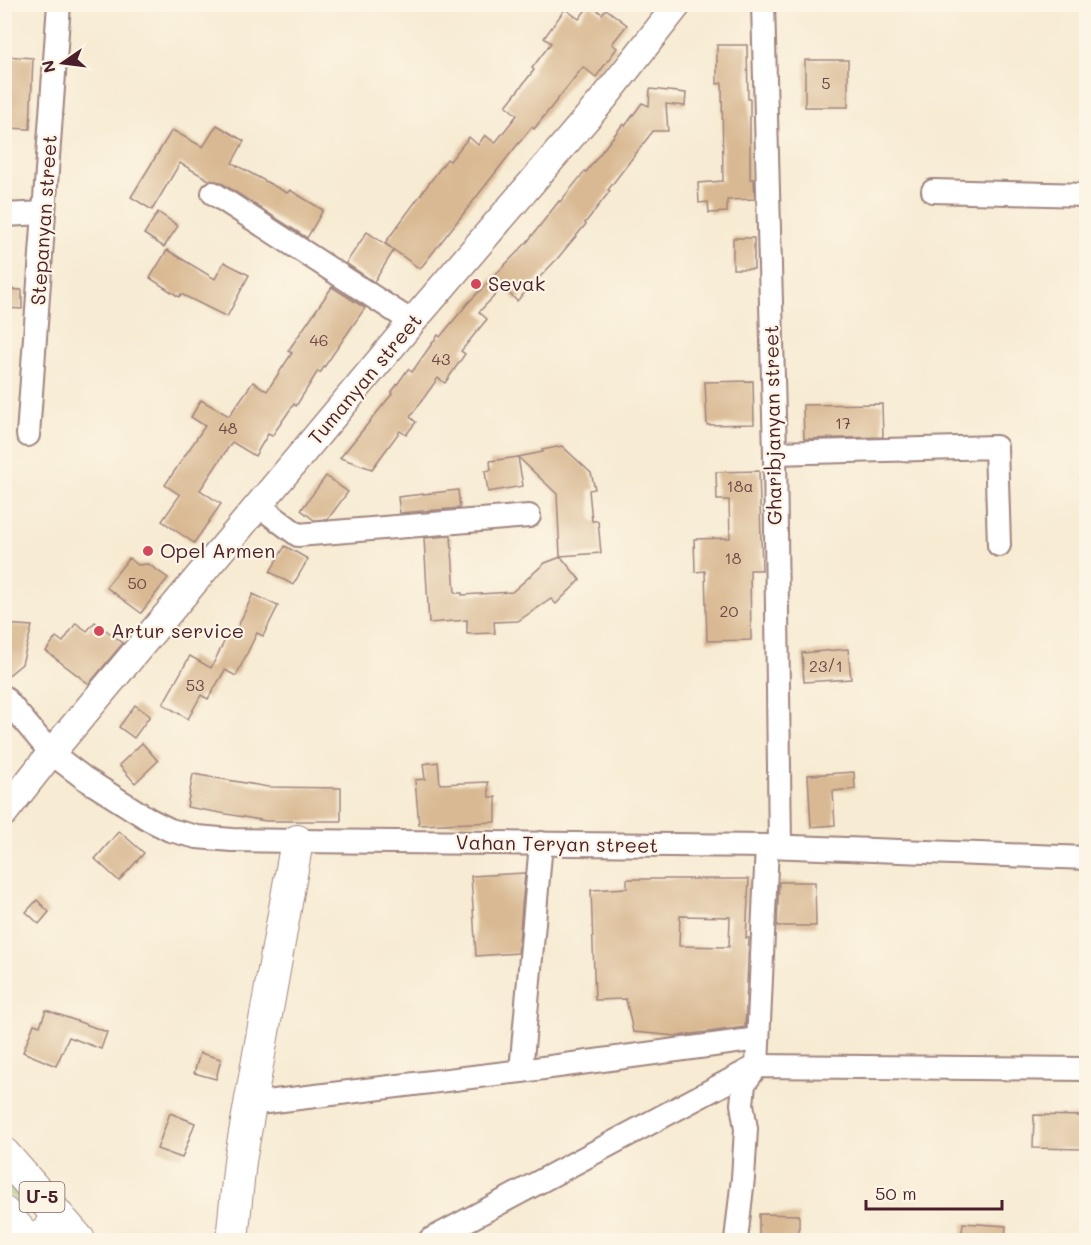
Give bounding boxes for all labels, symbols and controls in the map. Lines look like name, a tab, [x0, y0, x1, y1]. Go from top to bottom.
north arrow	[33, 33, 93, 93]
text: N	[36, 58, 60, 75]
house number: 5	[821, 72, 831, 93]
street label: Stepanyan street	[24, 134, 62, 306]
place label: Sevak	[488, 270, 545, 296]
marker: Sevak	[469, 277, 483, 291]
street label: Tumanyan street	[302, 307, 427, 450]
street label: Gharibjanyan street	[757, 325, 787, 525]
house number: 46	[309, 329, 329, 350]
house number: 43	[432, 348, 450, 369]
house number: 17	[835, 412, 851, 433]
house number: 48	[218, 417, 238, 438]
house number: 18a	[727, 475, 753, 496]
place label: Opel Armen	[160, 537, 275, 563]
marker: Opel Armen	[141, 544, 155, 558]
house number: 18	[725, 547, 742, 568]
house number: 50	[127, 572, 147, 593]
house number: 20	[720, 600, 739, 621]
place label: Artur service	[111, 617, 244, 643]
marker: Artur service	[92, 624, 106, 638]
house number: 23/1	[809, 655, 843, 676]
house number: 53	[186, 674, 204, 695]
street label: Vahan Teryan street	[456, 828, 659, 858]
scale bar	[866, 1173, 1002, 1211]
text: 50 m	[875, 1181, 917, 1205]
road number: Մ-5	[20, 1182, 64, 1212]

